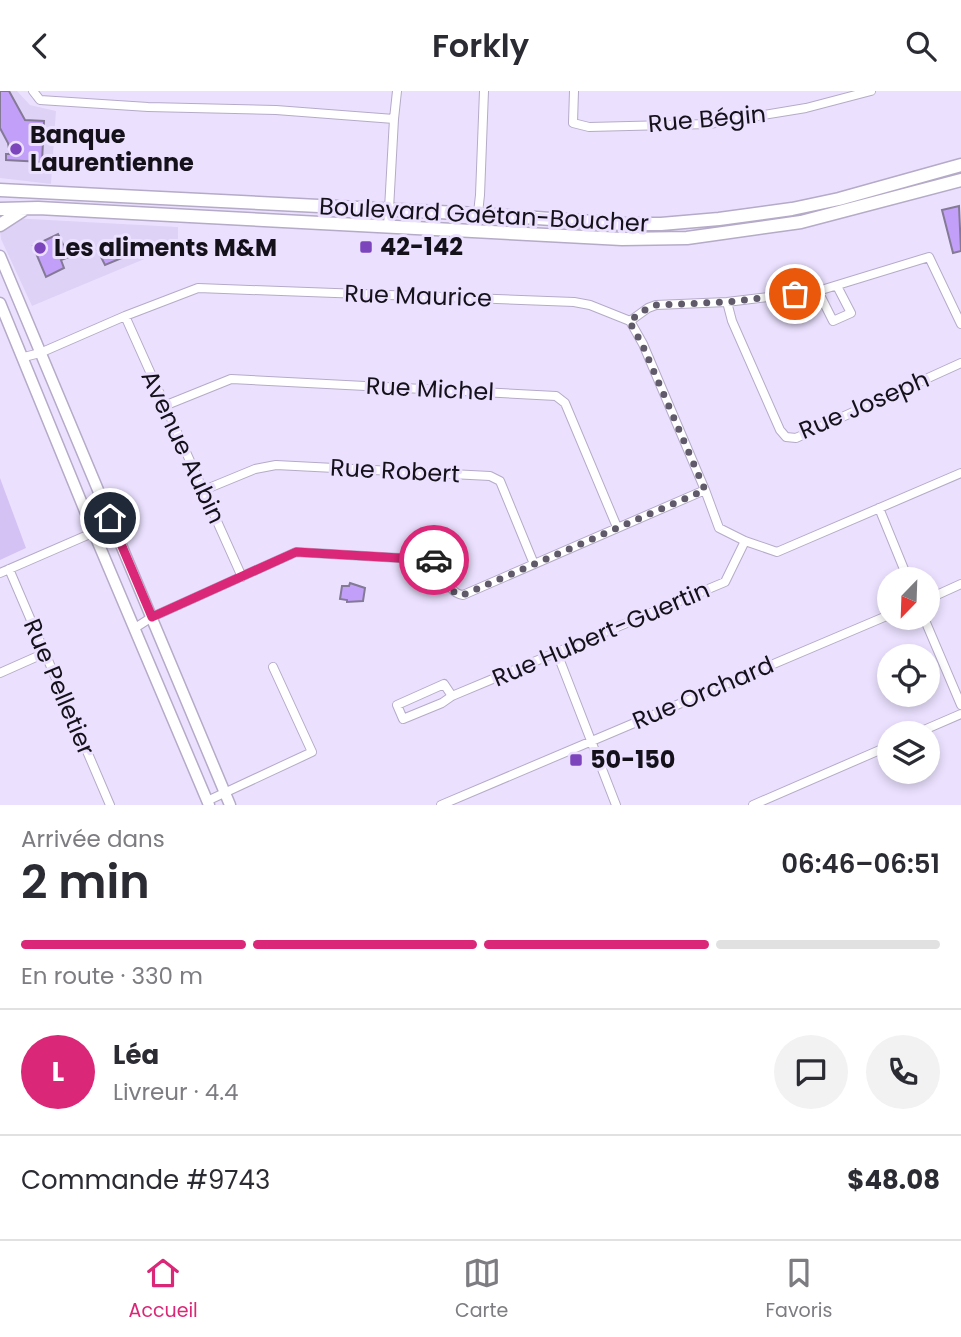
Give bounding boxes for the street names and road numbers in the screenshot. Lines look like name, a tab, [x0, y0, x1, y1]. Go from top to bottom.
street label: Rue Bégin	[647, 97, 767, 140]
street label: Boulevard Gaétan-Boucher	[318, 189, 650, 240]
street label: Rue Maurice	[344, 276, 492, 315]
street label: Rue Joseph	[794, 362, 934, 447]
street label: Avenue Aubin	[134, 365, 233, 529]
street label: Rue Michel	[365, 369, 495, 408]
street label: Rue Robert	[329, 451, 461, 490]
street label: Rue Hubert-Guertin	[487, 573, 715, 694]
street label: Rue Pelletier	[16, 614, 103, 760]
street label: Rue Orchard	[627, 648, 778, 737]

